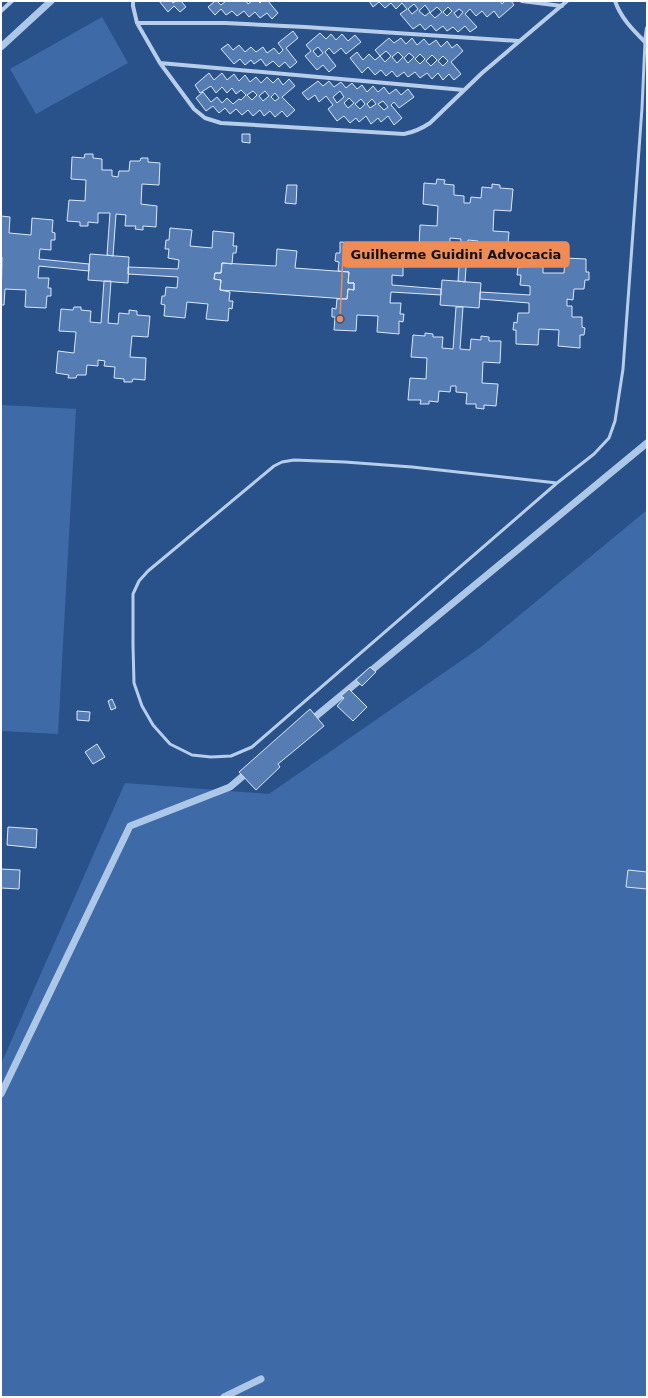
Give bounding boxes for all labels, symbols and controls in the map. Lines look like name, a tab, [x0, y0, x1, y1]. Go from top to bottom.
callout: Guilherme Guidini Advocacia	[343, 242, 569, 267]
text: Guilherme Guidini Advocacia	[351, 247, 561, 262]

